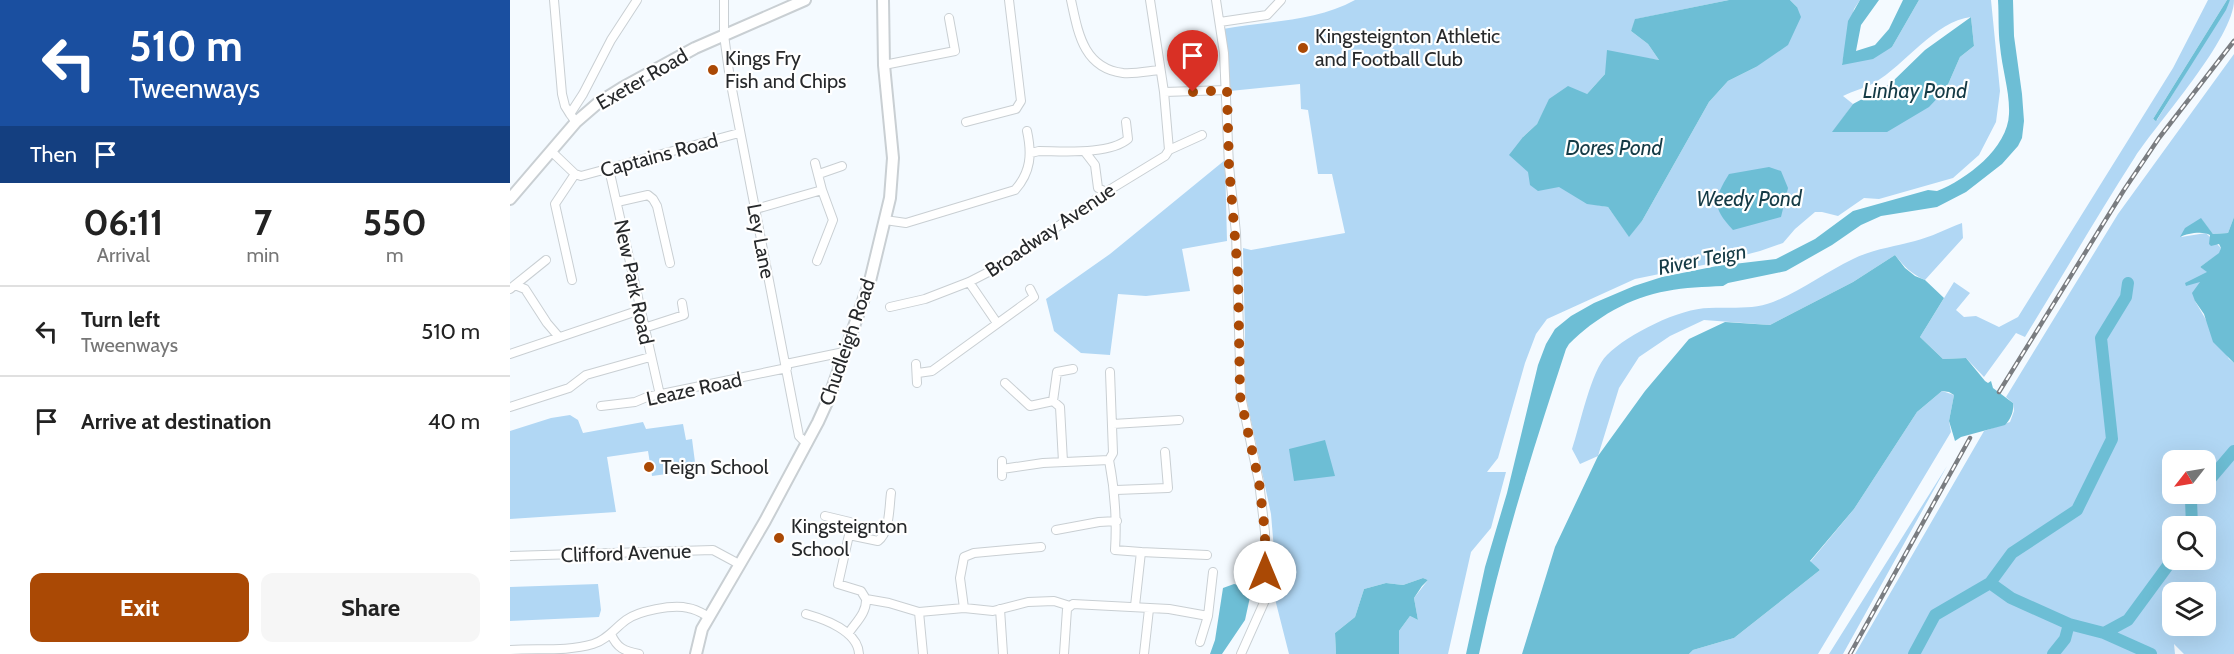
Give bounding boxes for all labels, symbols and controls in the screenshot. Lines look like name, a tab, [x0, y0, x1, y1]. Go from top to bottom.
text: 510 m	[129, 20, 243, 72]
icon: left	[30, 24, 108, 102]
place label: Kingsteignton Athletic and Football Club	[1315, 24, 1500, 71]
pin	[1167, 30, 1218, 92]
icon: arrive	[1176, 39, 1209, 72]
marker: Kingsteignton Athletic and Football Club	[1296, 41, 1310, 55]
street label: Exeter Road	[592, 43, 692, 115]
place label: Kings Fry Fish and Chips	[725, 46, 846, 93]
marker: Kings Fry Fish and Chips	[706, 63, 720, 77]
text: Tweenways	[129, 72, 260, 105]
water label: Linhay Pond	[1863, 78, 1968, 103]
street label: Captains Road	[598, 128, 720, 182]
water label: Dores Pond	[1566, 135, 1664, 160]
icon: arrive	[89, 138, 122, 171]
text: Then	[30, 141, 77, 168]
street label: Broadway Avenue	[981, 178, 1119, 282]
water label: Weedy Pond	[1696, 186, 1803, 211]
text: 06:11	[83, 200, 163, 244]
text: 7	[254, 200, 272, 244]
text: 550	[363, 200, 427, 244]
street label: Ley Lane	[742, 202, 780, 280]
street label: New Park Road	[609, 217, 659, 347]
water label: River Teign	[1656, 238, 1748, 280]
text: Arrival	[97, 243, 150, 267]
text: min	[247, 243, 280, 267]
text: m	[386, 243, 404, 267]
street label: Chudleigh Road	[814, 275, 880, 409]
text: Turn left	[81, 306, 160, 333]
icon: left	[30, 315, 63, 348]
text: 510 m	[421, 318, 480, 345]
text: Tweenways	[81, 333, 178, 357]
street label: Leaze Road	[644, 367, 744, 411]
icon: arrive	[30, 405, 63, 438]
text: Arrive at destination	[81, 408, 271, 435]
text: 40 m	[428, 408, 480, 435]
north arrow	[2162, 450, 2216, 504]
map controls	[2162, 450, 2216, 636]
place label: Teign School	[661, 455, 769, 479]
marker: Teign School	[642, 460, 656, 474]
place label: Kingsteignton School	[791, 514, 907, 561]
button: search	[2162, 516, 2216, 570]
marker: Kingsteignton School	[772, 531, 786, 545]
street label: Clifford Avenue	[560, 539, 692, 567]
position arrow	[1233, 540, 1297, 604]
button: Exit	[30, 573, 249, 642]
button: Share	[261, 573, 480, 642]
button: layers	[2162, 582, 2216, 636]

